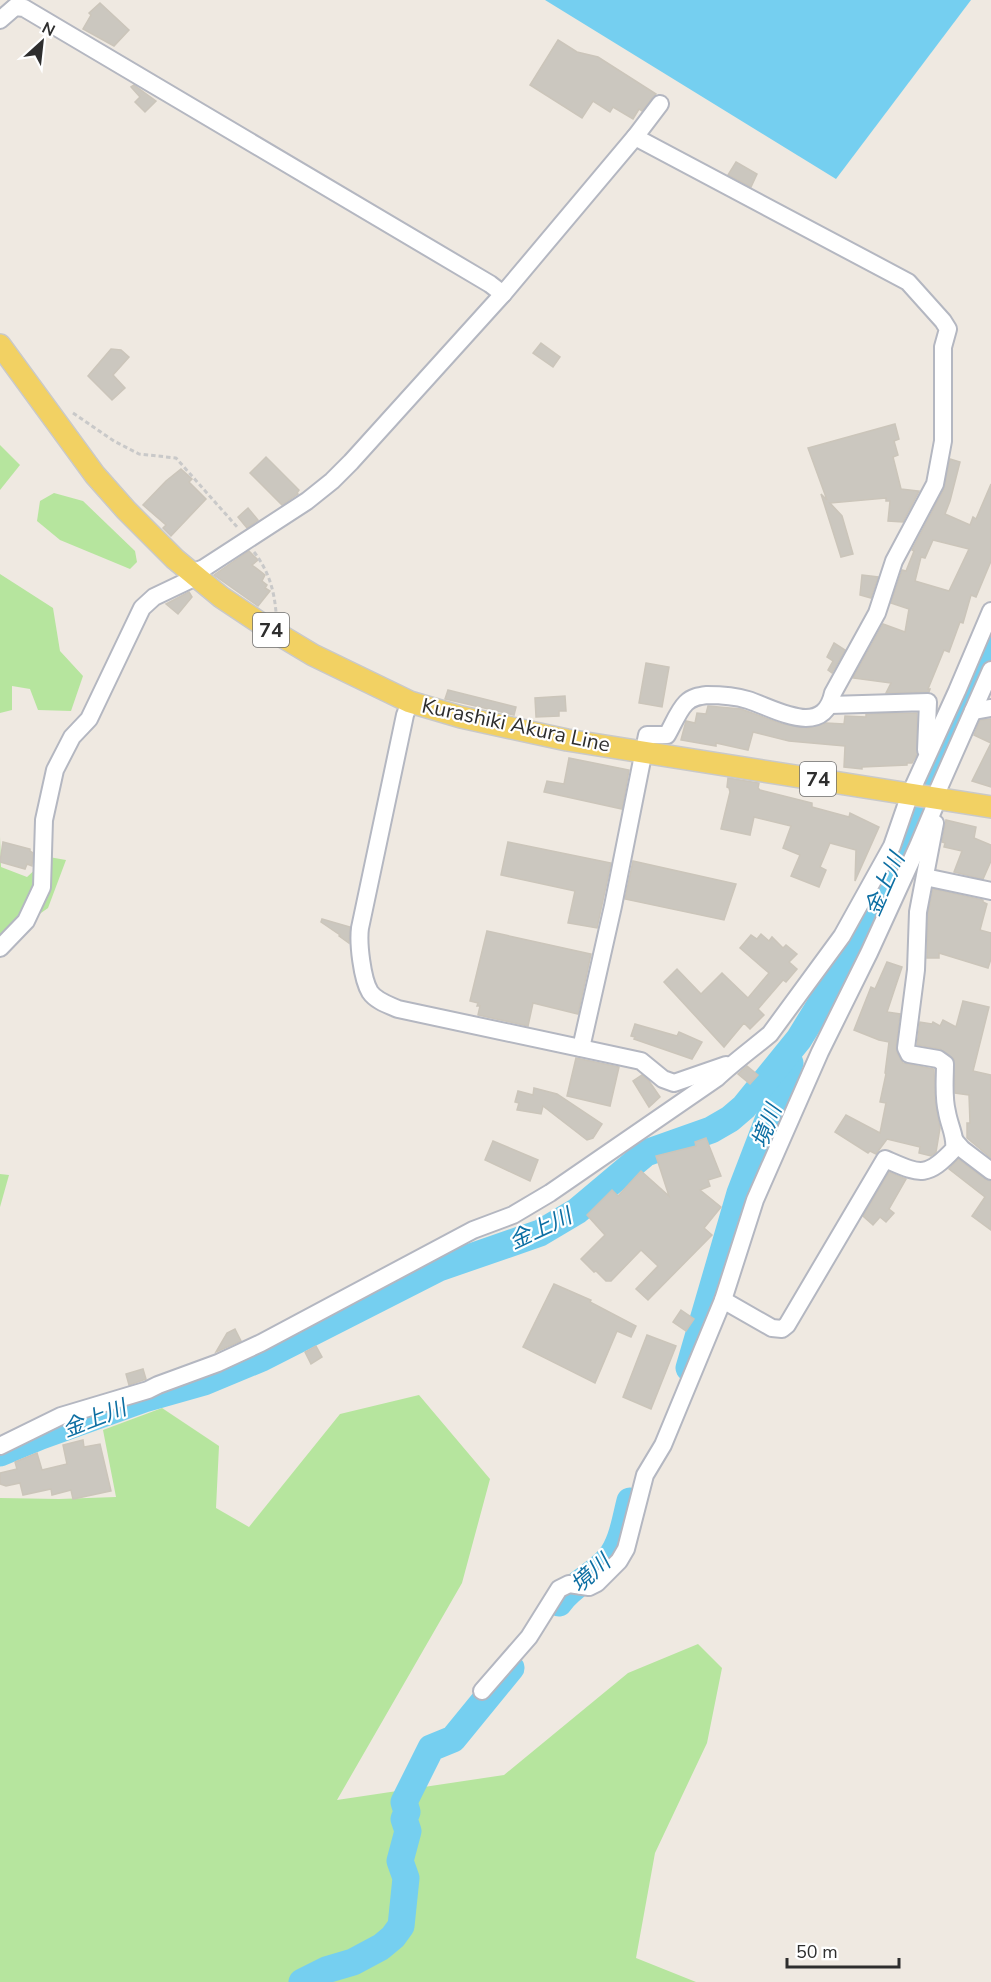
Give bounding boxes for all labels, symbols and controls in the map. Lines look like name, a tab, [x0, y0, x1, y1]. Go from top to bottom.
north arrow	[12, 12, 72, 72]
text: N	[38, 17, 59, 42]
road number: 74	[253, 613, 289, 647]
street label: Kurashiki Akura Line	[419, 691, 613, 759]
road number: 74	[800, 762, 836, 796]
water label: 金上川	[858, 846, 913, 921]
water label: 境川	[745, 1099, 790, 1152]
water label: 金上川	[504, 1201, 578, 1256]
water label: 金上川	[58, 1392, 132, 1445]
water label: 境川	[564, 1547, 619, 1600]
scale bar	[787, 1931, 900, 1969]
text: 50 m	[796, 1940, 838, 1964]

